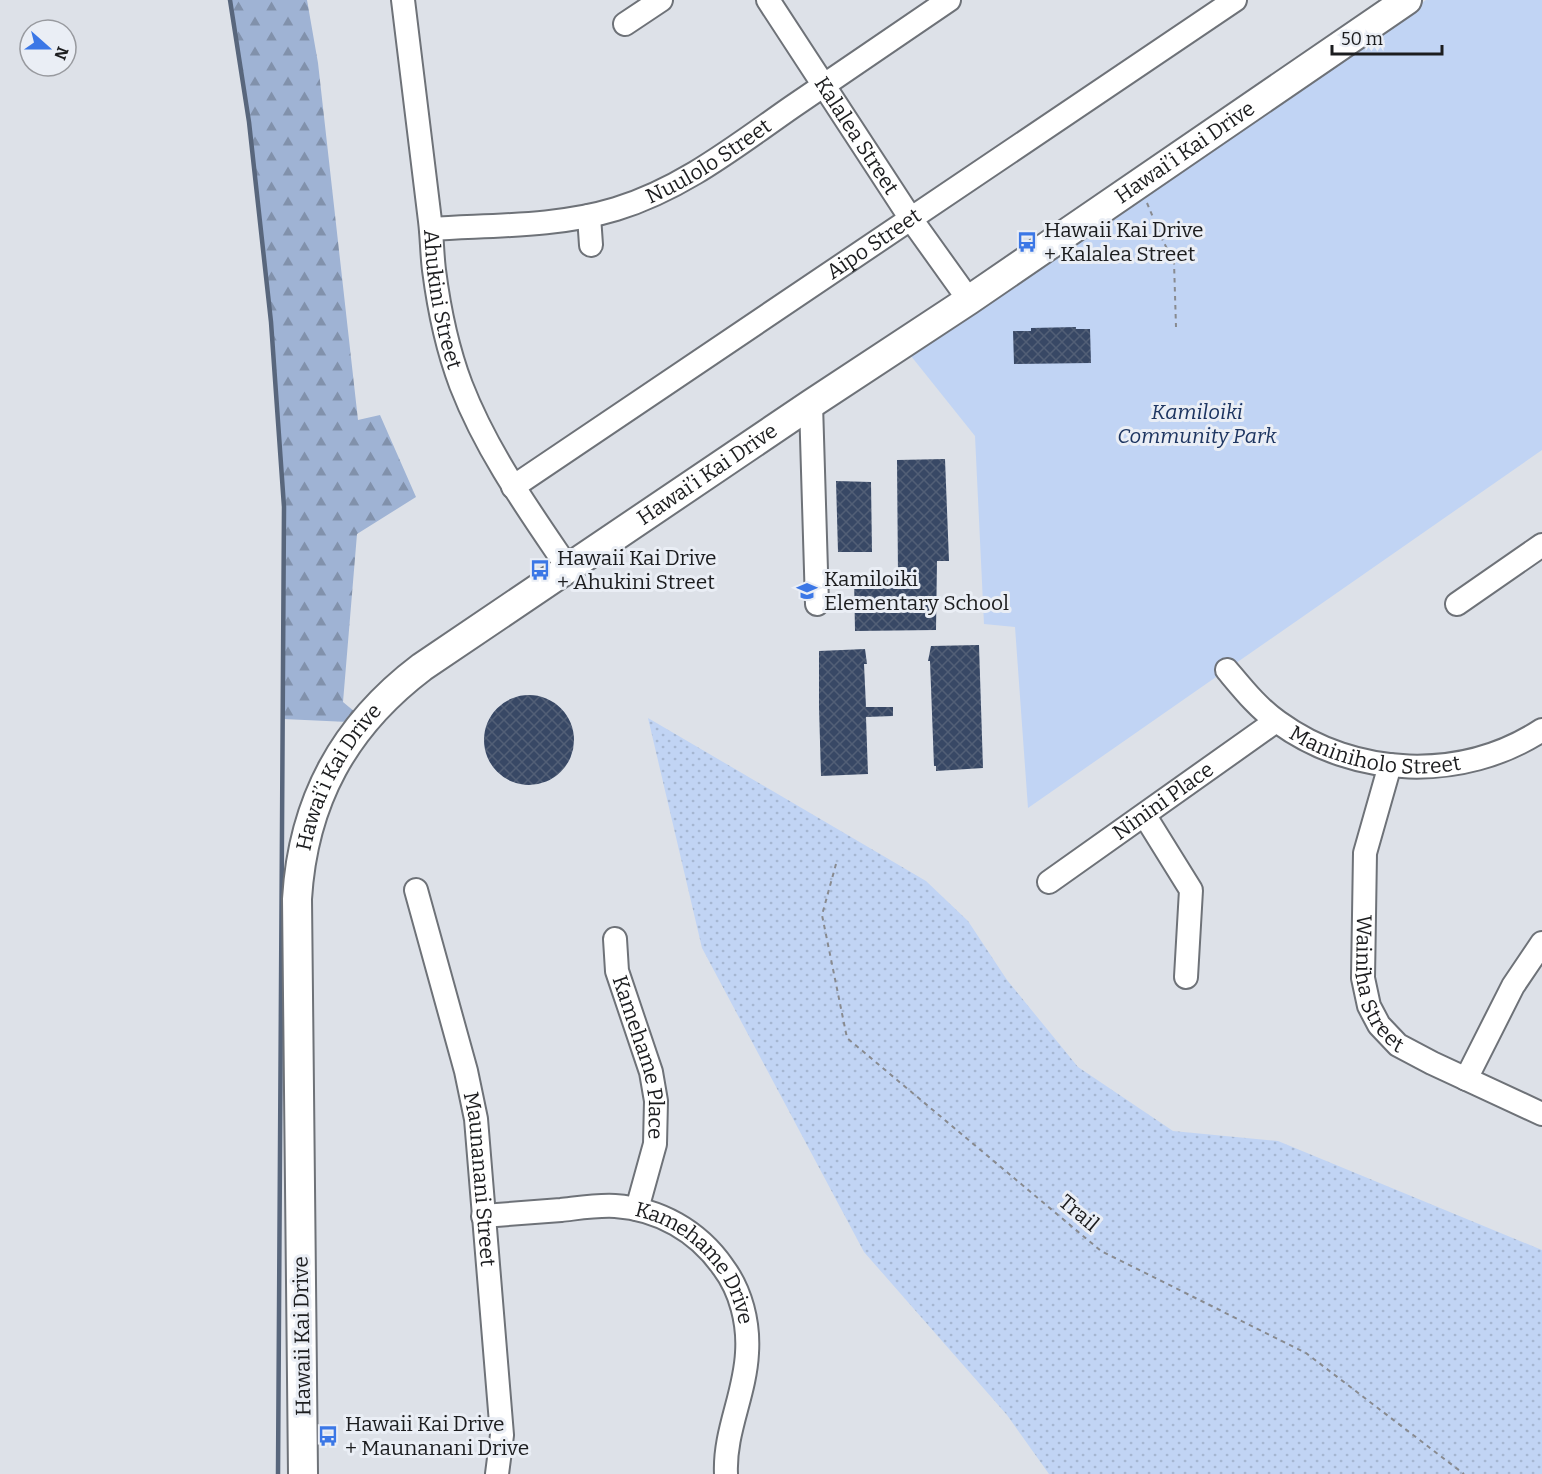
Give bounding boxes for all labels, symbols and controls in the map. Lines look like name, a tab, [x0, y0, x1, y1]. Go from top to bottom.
north arrow	[18, 18, 78, 78]
scale bar	[1332, 18, 1442, 56]
text: 50 m	[1341, 28, 1383, 50]
text: N	[50, 44, 73, 62]
street label: Kalalea Street	[809, 72, 905, 200]
street label: Hawai’i Kai Drive	[1110, 95, 1260, 209]
street label: Nuulolo Street	[642, 113, 776, 210]
street label: Aipo Street	[821, 202, 926, 285]
place label: Hawaii Kai Drive + Kalalea Street	[1044, 217, 1204, 267]
street label: Ahukini Street	[418, 229, 468, 373]
bus stop icon: Hawaii Kai Drive + Kalalea Street	[1015, 230, 1039, 254]
park label: Kamiloiki Community Park	[1117, 399, 1277, 449]
street label: Hawai’i Kai Drive	[632, 418, 782, 531]
place label: Hawaii Kai Drive + Ahukini Street	[557, 545, 717, 595]
bus stop icon: Hawaii Kai Drive + Ahukini Street	[528, 558, 552, 582]
place label: Kamiloiki Elementary School	[824, 566, 1009, 616]
school or university icon: Kamiloiki Elementary School	[795, 579, 819, 603]
street label: Hawai’i Kai Drive	[290, 698, 387, 853]
street label: Maniniholo Street	[1285, 720, 1463, 780]
street label: Ninini Place	[1108, 756, 1219, 846]
street label: Wainiha Street	[1349, 915, 1408, 1059]
street label: Kamehame Place	[606, 972, 669, 1140]
street label: Maunanani Street	[458, 1089, 501, 1268]
street label: Trail	[1054, 1189, 1104, 1237]
street label: Kamehame Drive	[633, 1196, 759, 1326]
street label: Hawaii Kai Drive	[288, 1256, 316, 1416]
place label: Hawaii Kai Drive + Maunanani Drive	[345, 1411, 529, 1461]
bus stop icon: Hawaii Kai Drive + Maunanani Drive	[316, 1424, 340, 1448]

